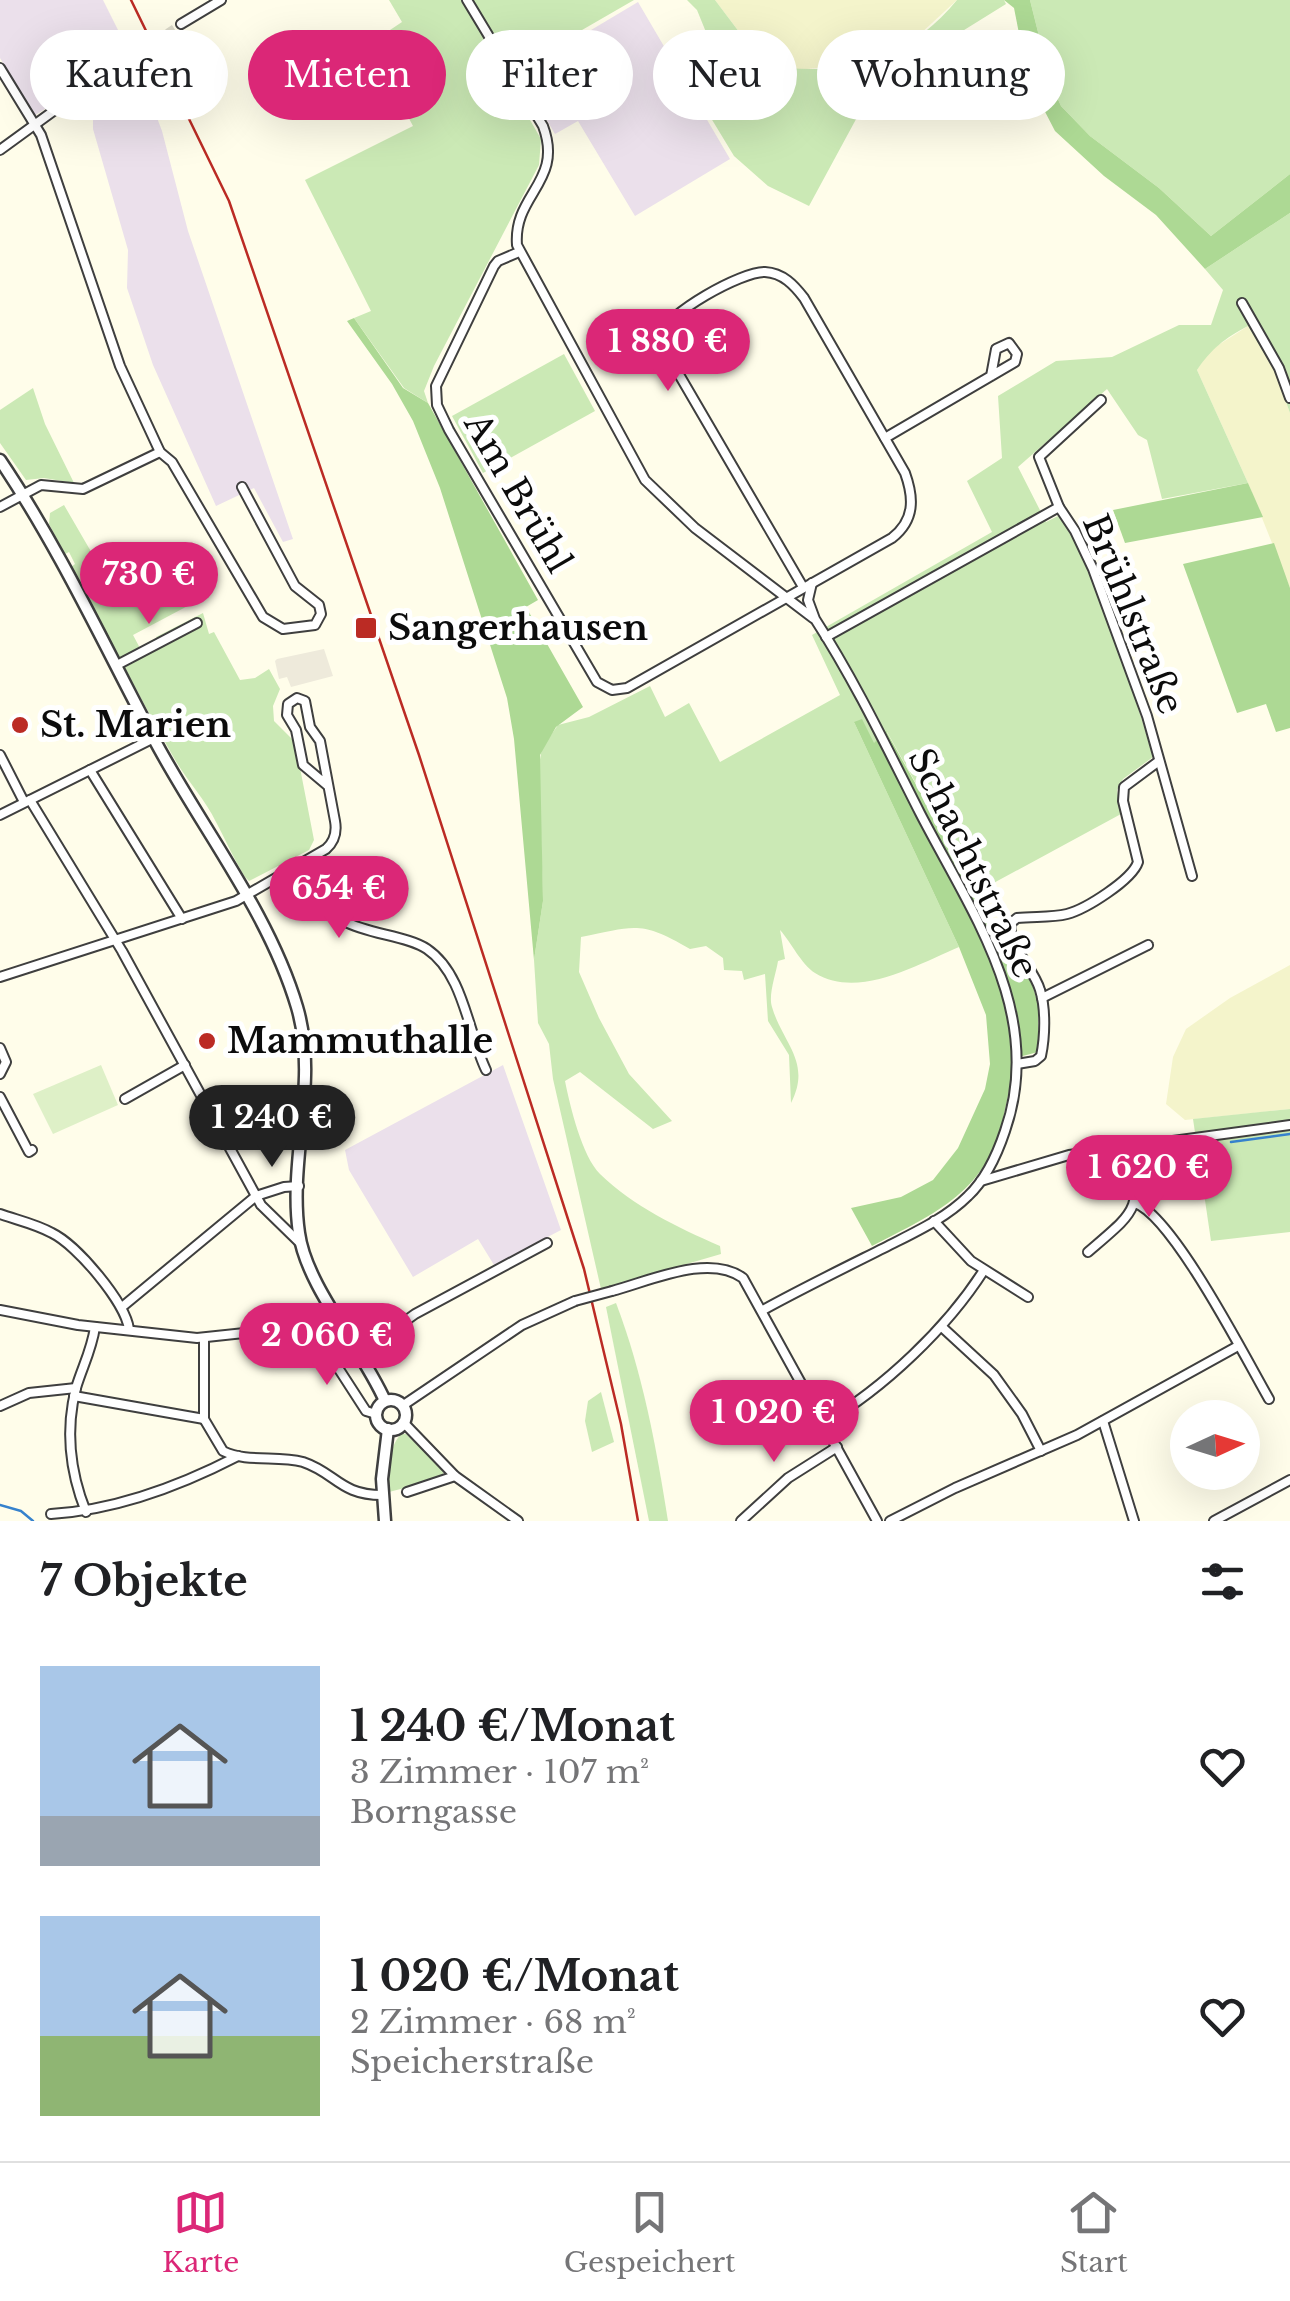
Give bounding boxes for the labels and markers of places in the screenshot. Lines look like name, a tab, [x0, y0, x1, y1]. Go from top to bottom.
pin: 1 880 €	[576, 309, 760, 394]
pin: 730 €	[79, 542, 219, 627]
place label: Sangerhausen	[388, 606, 648, 649]
marker: Sangerhausen	[353, 615, 379, 641]
place label: St. Marien	[40, 703, 231, 746]
marker: St. Marien	[9, 714, 31, 736]
pin: 654 €	[269, 856, 409, 941]
place label: Mammuthalle	[227, 1019, 493, 1062]
marker: Mammuthalle	[196, 1030, 218, 1052]
pin: 1 240 €	[180, 1085, 364, 1170]
pin: 1 620 €	[1057, 1135, 1241, 1220]
pin: 2 060 €	[235, 1303, 419, 1388]
pin: 1 020 €	[682, 1380, 866, 1465]

